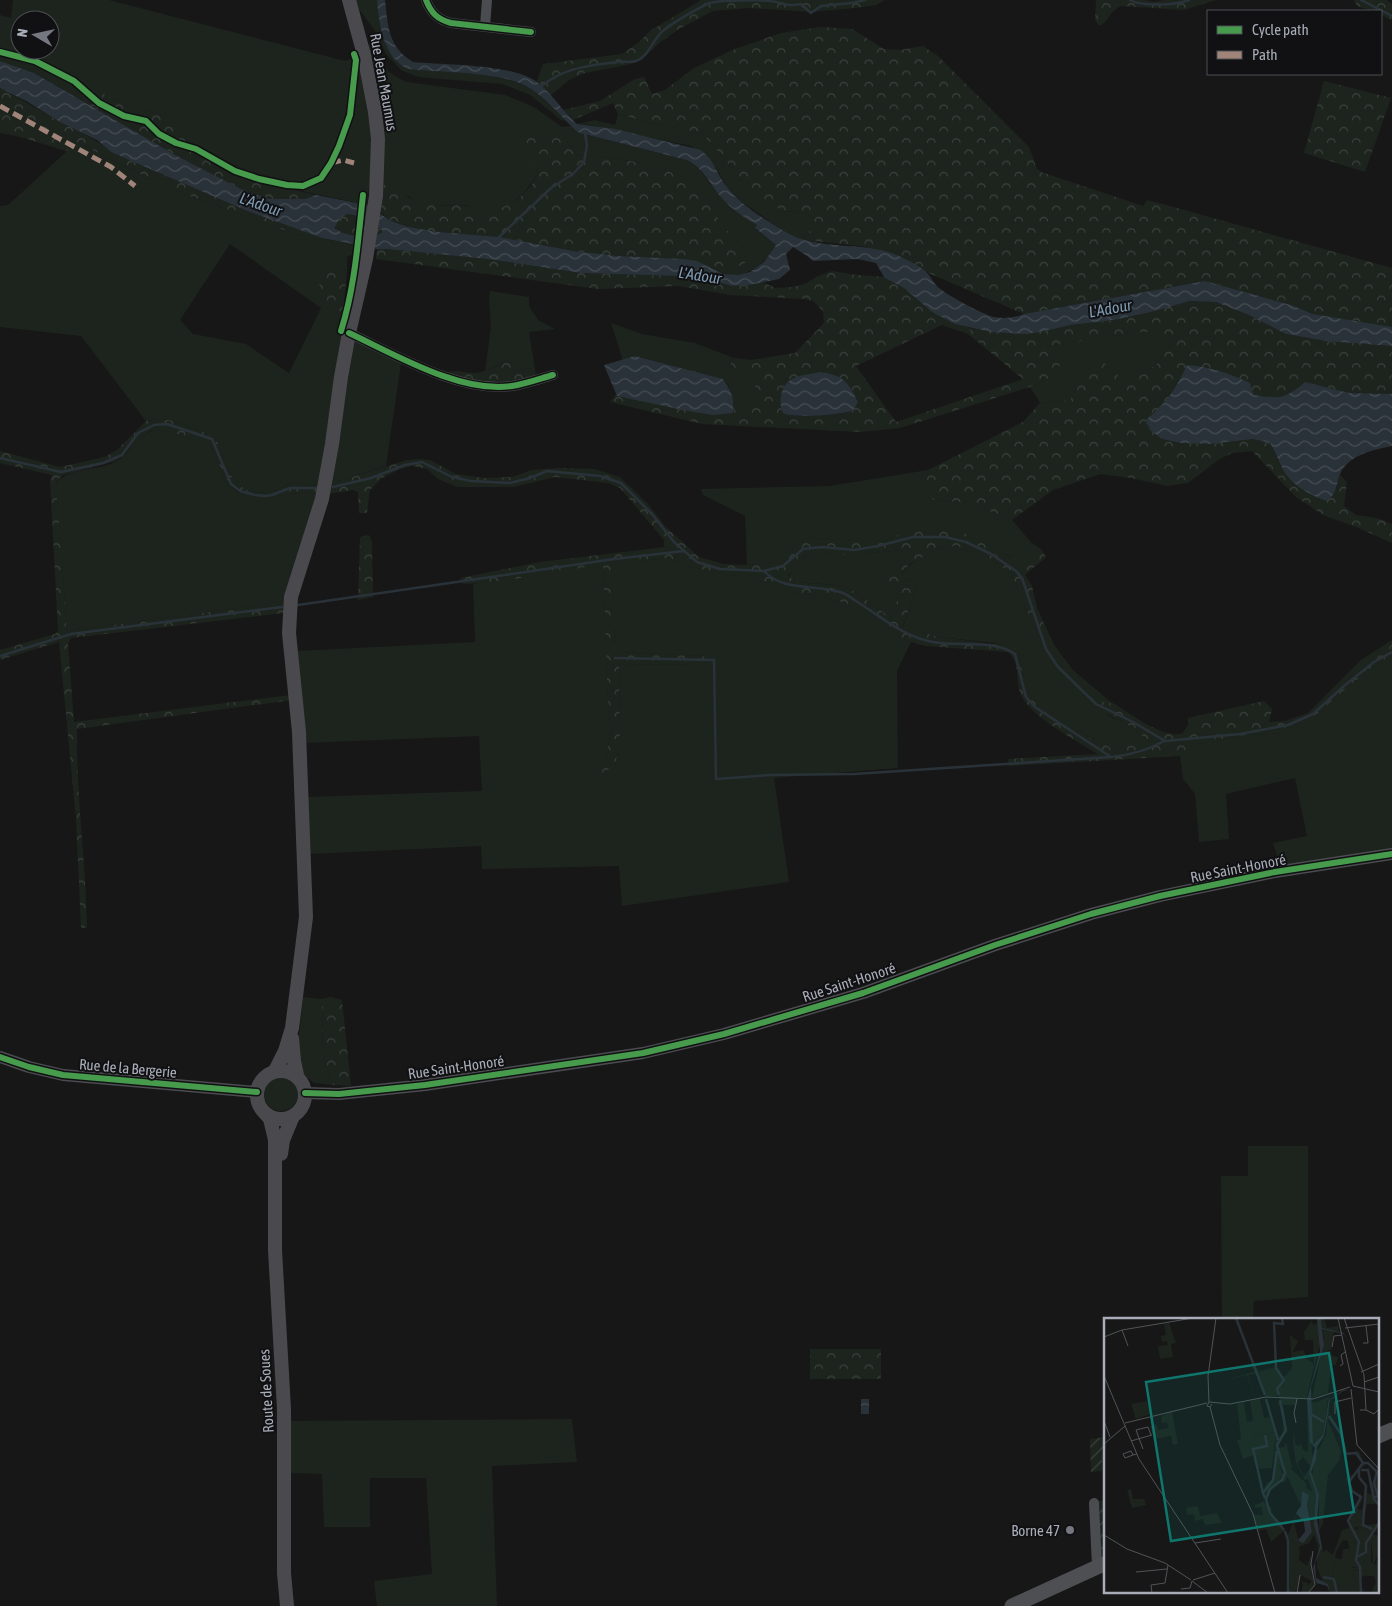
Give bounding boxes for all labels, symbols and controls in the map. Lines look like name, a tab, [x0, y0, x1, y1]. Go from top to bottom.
north arrow	[10, 10, 60, 60]
legend	[1207, 10, 1382, 75]
text: Cycle path	[1252, 21, 1309, 38]
text: N	[14, 28, 31, 38]
street label: Rue Jean Maumus	[367, 32, 401, 132]
text: Path	[1252, 46, 1278, 63]
water label: L'Adour	[238, 188, 286, 220]
water label: L'Adour	[677, 263, 724, 287]
water label: L'Adour	[1087, 295, 1134, 321]
street label: Rue Saint-Honoré	[1189, 850, 1287, 886]
street label: Rue Saint-Honoré	[800, 959, 898, 1005]
street label: Rue Saint-Honoré	[407, 1052, 505, 1082]
street label: Rue de la Bergerie	[78, 1055, 178, 1081]
inset map	[1104, 1318, 1380, 1594]
street label: Route de Soues	[255, 1349, 277, 1433]
place label: Borne 47	[1011, 1522, 1060, 1539]
marker: Borne 47	[1064, 1524, 1076, 1536]

